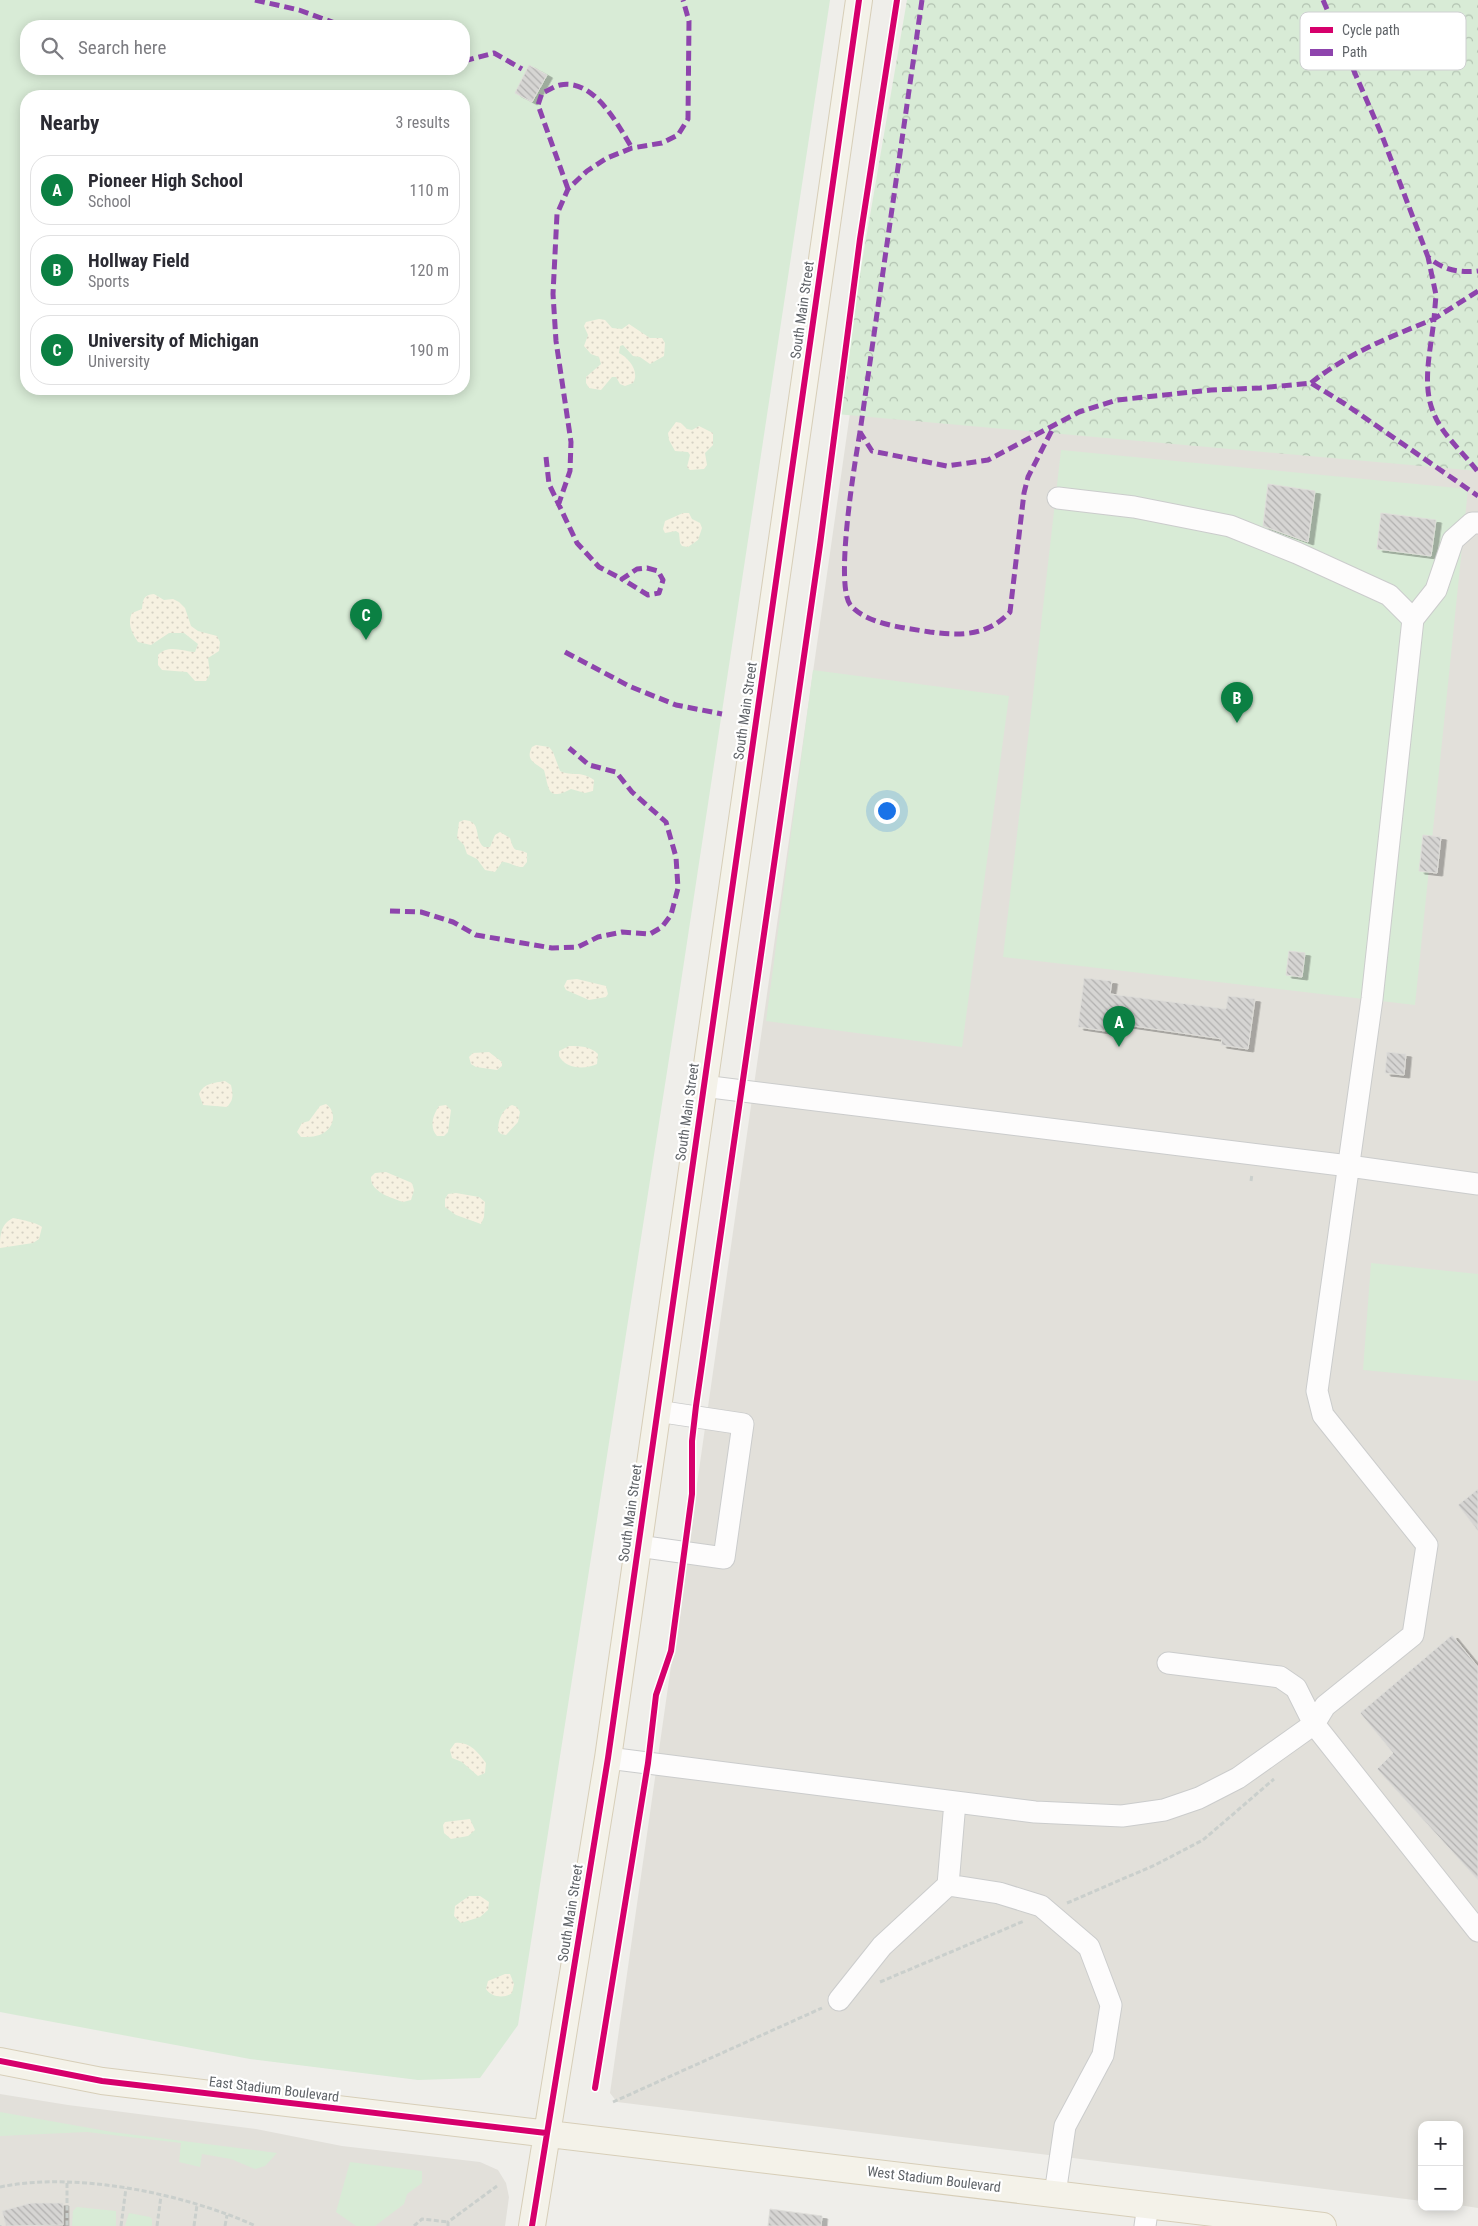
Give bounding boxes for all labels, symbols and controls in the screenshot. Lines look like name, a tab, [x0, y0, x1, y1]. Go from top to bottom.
legend	[1300, 12, 1466, 70]
search box	[20, 20, 470, 75]
text: Cycle path	[1342, 22, 1400, 38]
icon: search	[38, 34, 66, 62]
text: Search here	[78, 36, 166, 59]
text: Path	[1342, 44, 1367, 60]
text: Nearby	[40, 111, 99, 135]
text: 3 results	[395, 113, 450, 132]
text: Pioneer High School	[88, 169, 243, 192]
text: A	[52, 181, 62, 200]
text: 110 m	[410, 181, 449, 200]
text: School	[88, 192, 131, 211]
text: Hollway Field	[88, 249, 190, 272]
street label: South Main Street	[787, 260, 817, 360]
text: B	[53, 261, 61, 280]
text: 120 m	[410, 261, 449, 280]
text: Sports	[88, 272, 130, 291]
text: University of Michigan	[88, 329, 259, 352]
text: C	[52, 341, 62, 360]
text: 190 m	[410, 341, 449, 360]
text: University	[88, 352, 150, 371]
pin: C	[350, 599, 382, 640]
street label: South Main Street	[730, 661, 760, 761]
pin: B	[1221, 682, 1253, 723]
your location	[874, 798, 900, 824]
pin: A	[1103, 1006, 1135, 1047]
street label: South Main Street	[672, 1062, 702, 1162]
street label: South Main Street	[615, 1463, 645, 1563]
street label: South Main Street	[554, 1863, 586, 1963]
street label: East Stadium Boulevard	[208, 2073, 340, 2105]
map controls	[1418, 2121, 1463, 2211]
button: +	[1418, 2121, 1463, 2166]
street label: West Stadium Boulevard	[866, 2163, 1002, 2195]
button: −	[1418, 2166, 1463, 2211]

